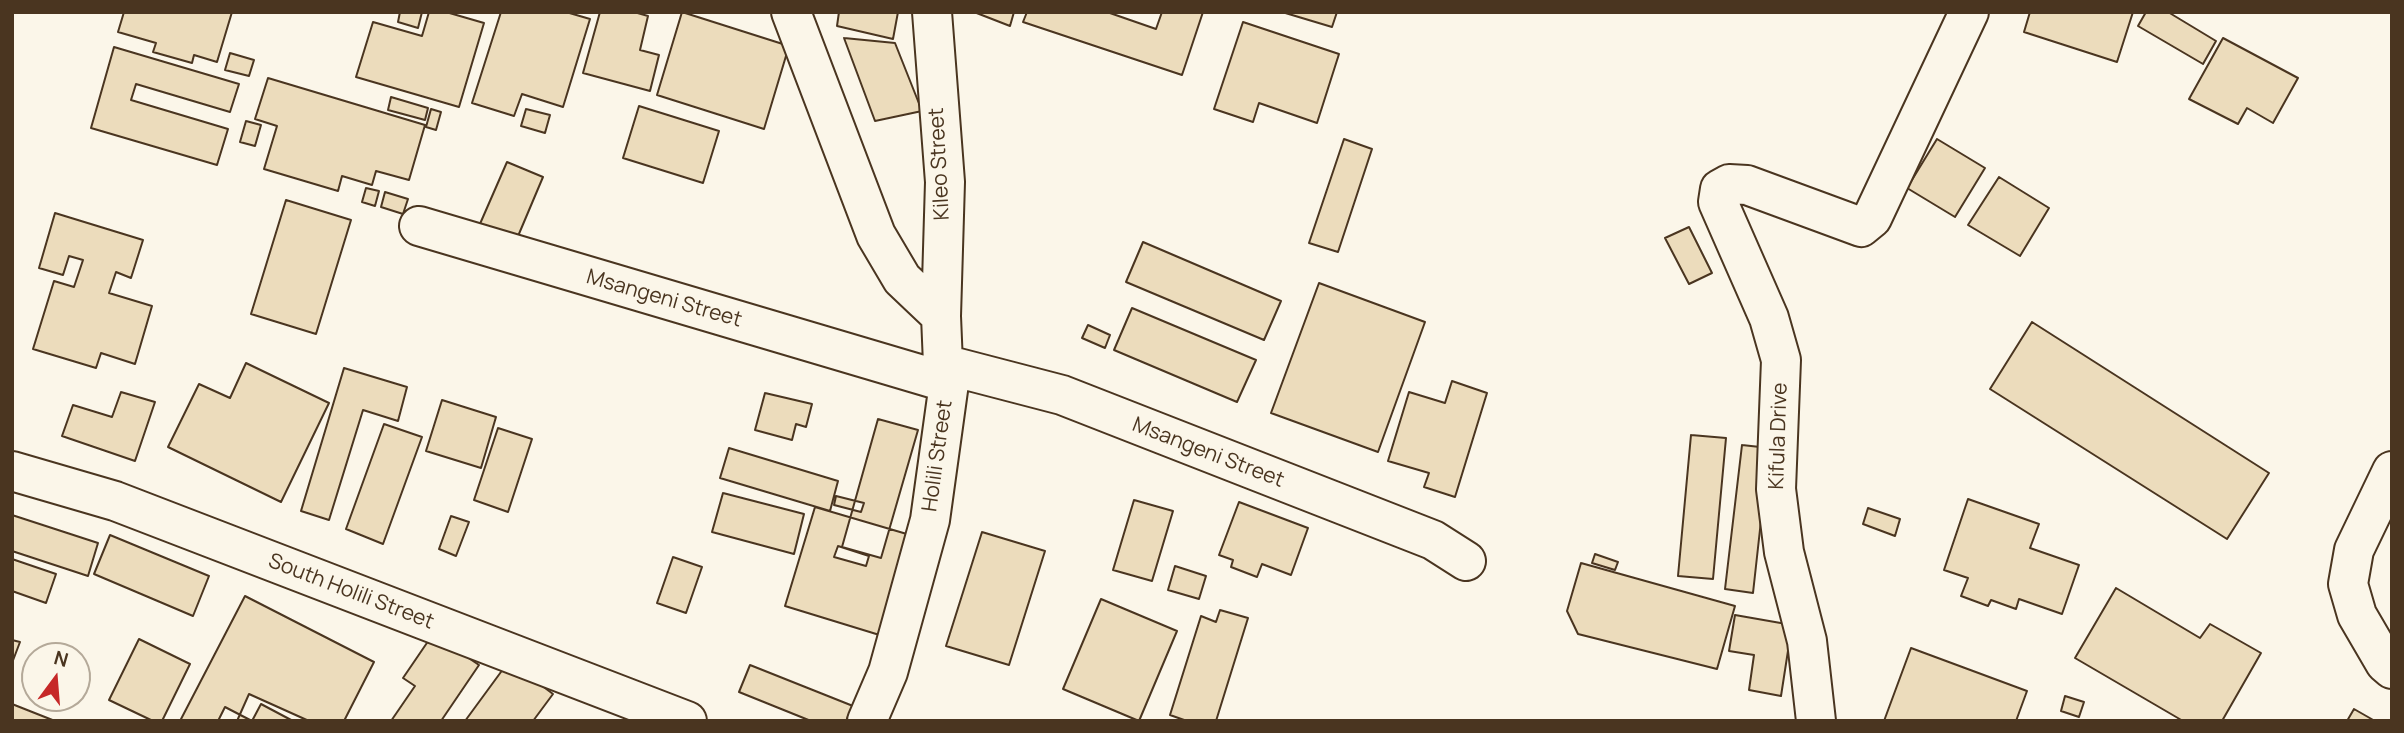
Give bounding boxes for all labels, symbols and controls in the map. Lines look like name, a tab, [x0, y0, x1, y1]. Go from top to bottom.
street label: Kileo Street	[924, 107, 956, 221]
street label: Msangeni Street	[583, 265, 745, 333]
street label: Kifula Drive	[1765, 382, 1793, 490]
street label: Holili Street	[918, 399, 958, 513]
street label: Msangeni Street	[1129, 412, 1287, 494]
street label: South Holili Street	[265, 549, 437, 635]
north arrow	[21, 642, 91, 712]
text: N	[51, 644, 71, 673]

